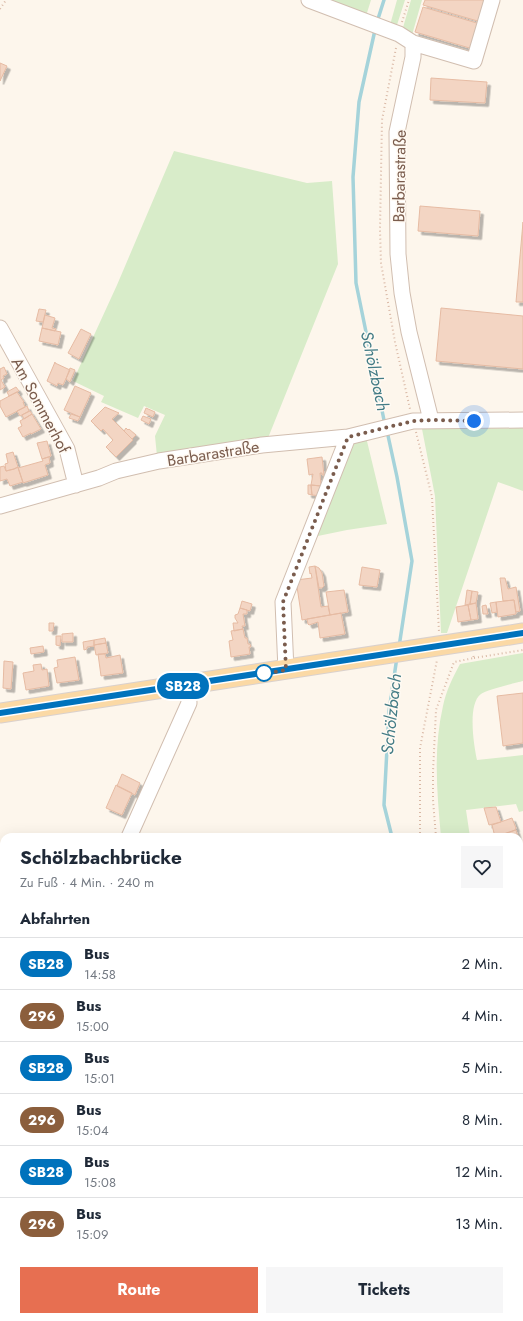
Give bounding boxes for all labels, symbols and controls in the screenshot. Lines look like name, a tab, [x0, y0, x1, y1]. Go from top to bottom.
street label: Barbarastraße	[387, 129, 412, 223]
water label: Schölzbach	[355, 329, 395, 413]
street label: Am Sommerhof	[6, 353, 76, 458]
your location	[464, 411, 484, 431]
street label: Barbarastraße	[165, 435, 261, 472]
unlabelled marker	[255, 664, 273, 682]
water label: Schölzbach	[375, 672, 407, 756]
line badge: SB28	[155, 673, 211, 699]
text: SB28	[165, 676, 201, 696]
text: Schölzbachbrücke	[20, 844, 182, 871]
button: heart	[461, 846, 503, 888]
text: Zu Fuß · 4 Min. · 240 m	[20, 873, 154, 892]
text: Abfahrten	[20, 908, 90, 930]
text: Bus	[84, 943, 109, 965]
text: 2 Min.	[462, 953, 503, 975]
text: SB28	[28, 954, 64, 974]
text: 14:58	[84, 965, 116, 984]
text: Bus	[76, 995, 101, 1017]
text: 4 Min.	[461, 1005, 503, 1027]
text: 296	[28, 1006, 56, 1026]
text: 15:00	[76, 1017, 109, 1036]
text: Bus	[84, 1047, 109, 1069]
text: 5 Min.	[462, 1057, 503, 1079]
text: SB28	[28, 1058, 64, 1078]
text: 15:01	[84, 1069, 115, 1088]
text: Bus	[76, 1099, 101, 1121]
text: 8 Min.	[462, 1109, 503, 1131]
text: 296	[28, 1110, 56, 1130]
text: 15:04	[76, 1121, 108, 1140]
text: Bus	[84, 1151, 109, 1173]
text: 12 Min.	[455, 1161, 503, 1183]
text: SB28	[28, 1162, 64, 1182]
text: 15:08	[84, 1173, 116, 1192]
text: Bus	[76, 1203, 101, 1225]
text: 13 Min.	[455, 1213, 503, 1235]
text: 296	[28, 1214, 56, 1234]
text: 15:09	[76, 1225, 108, 1244]
button: Route	[20, 1267, 258, 1313]
button: Tickets	[266, 1267, 503, 1313]

